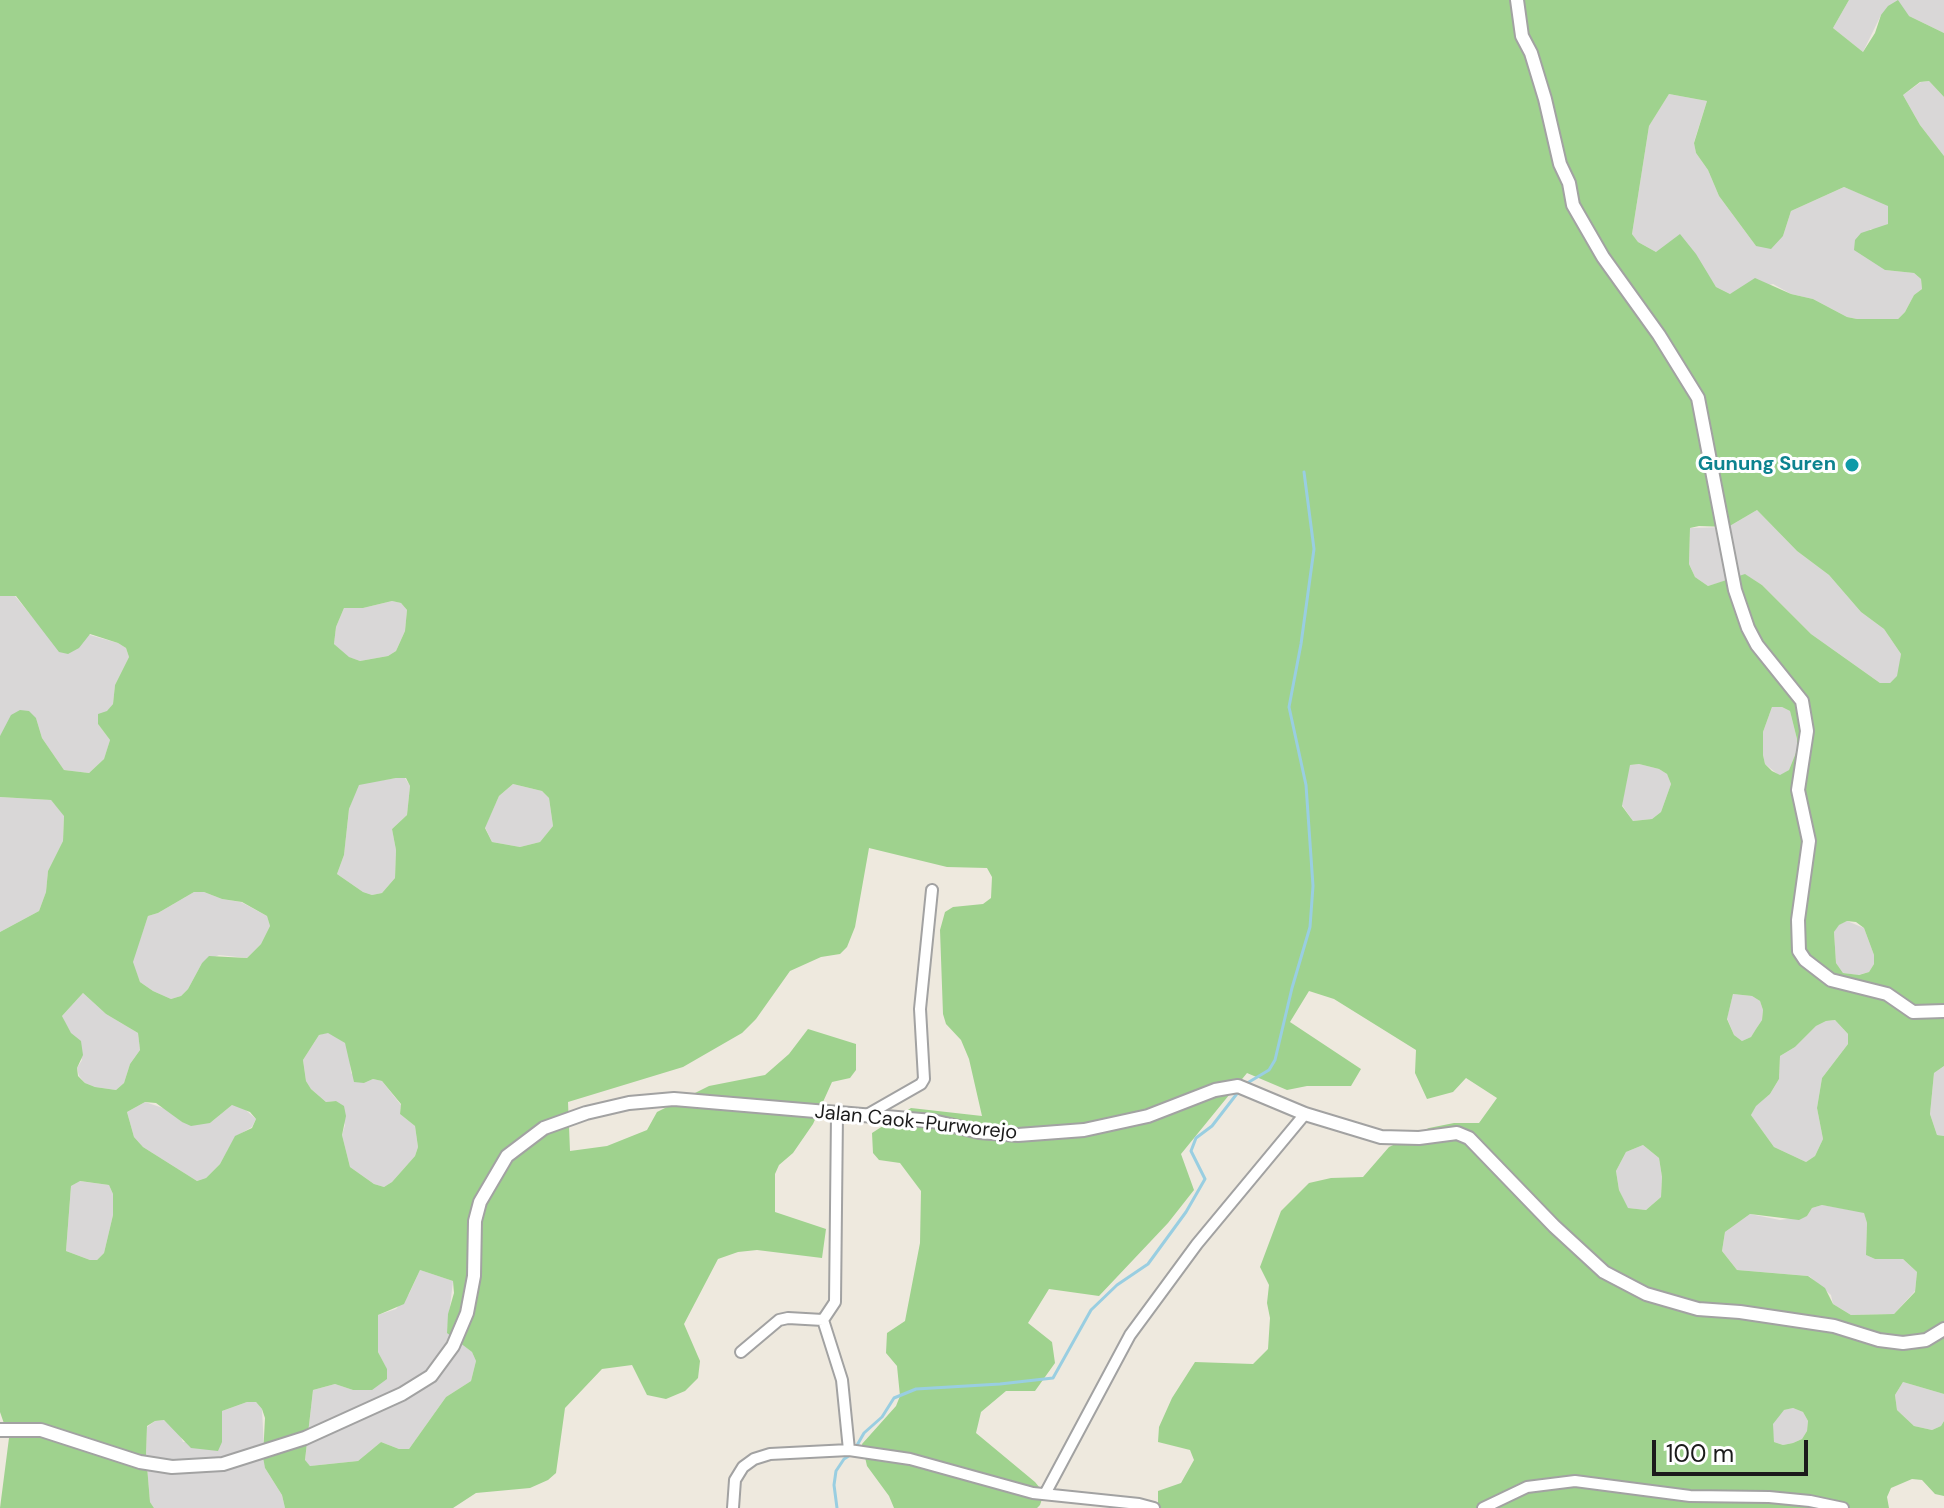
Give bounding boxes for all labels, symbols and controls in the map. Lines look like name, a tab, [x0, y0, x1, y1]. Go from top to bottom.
place label: Gunung Suren	[1698, 453, 1836, 477]
marker: Gunung Suren	[1843, 456, 1861, 474]
street label: Jalan Caok-Purworejo	[814, 1100, 1018, 1146]
scale bar	[1656, 1424, 1812, 1474]
text: 100 m	[1666, 1438, 1734, 1469]

